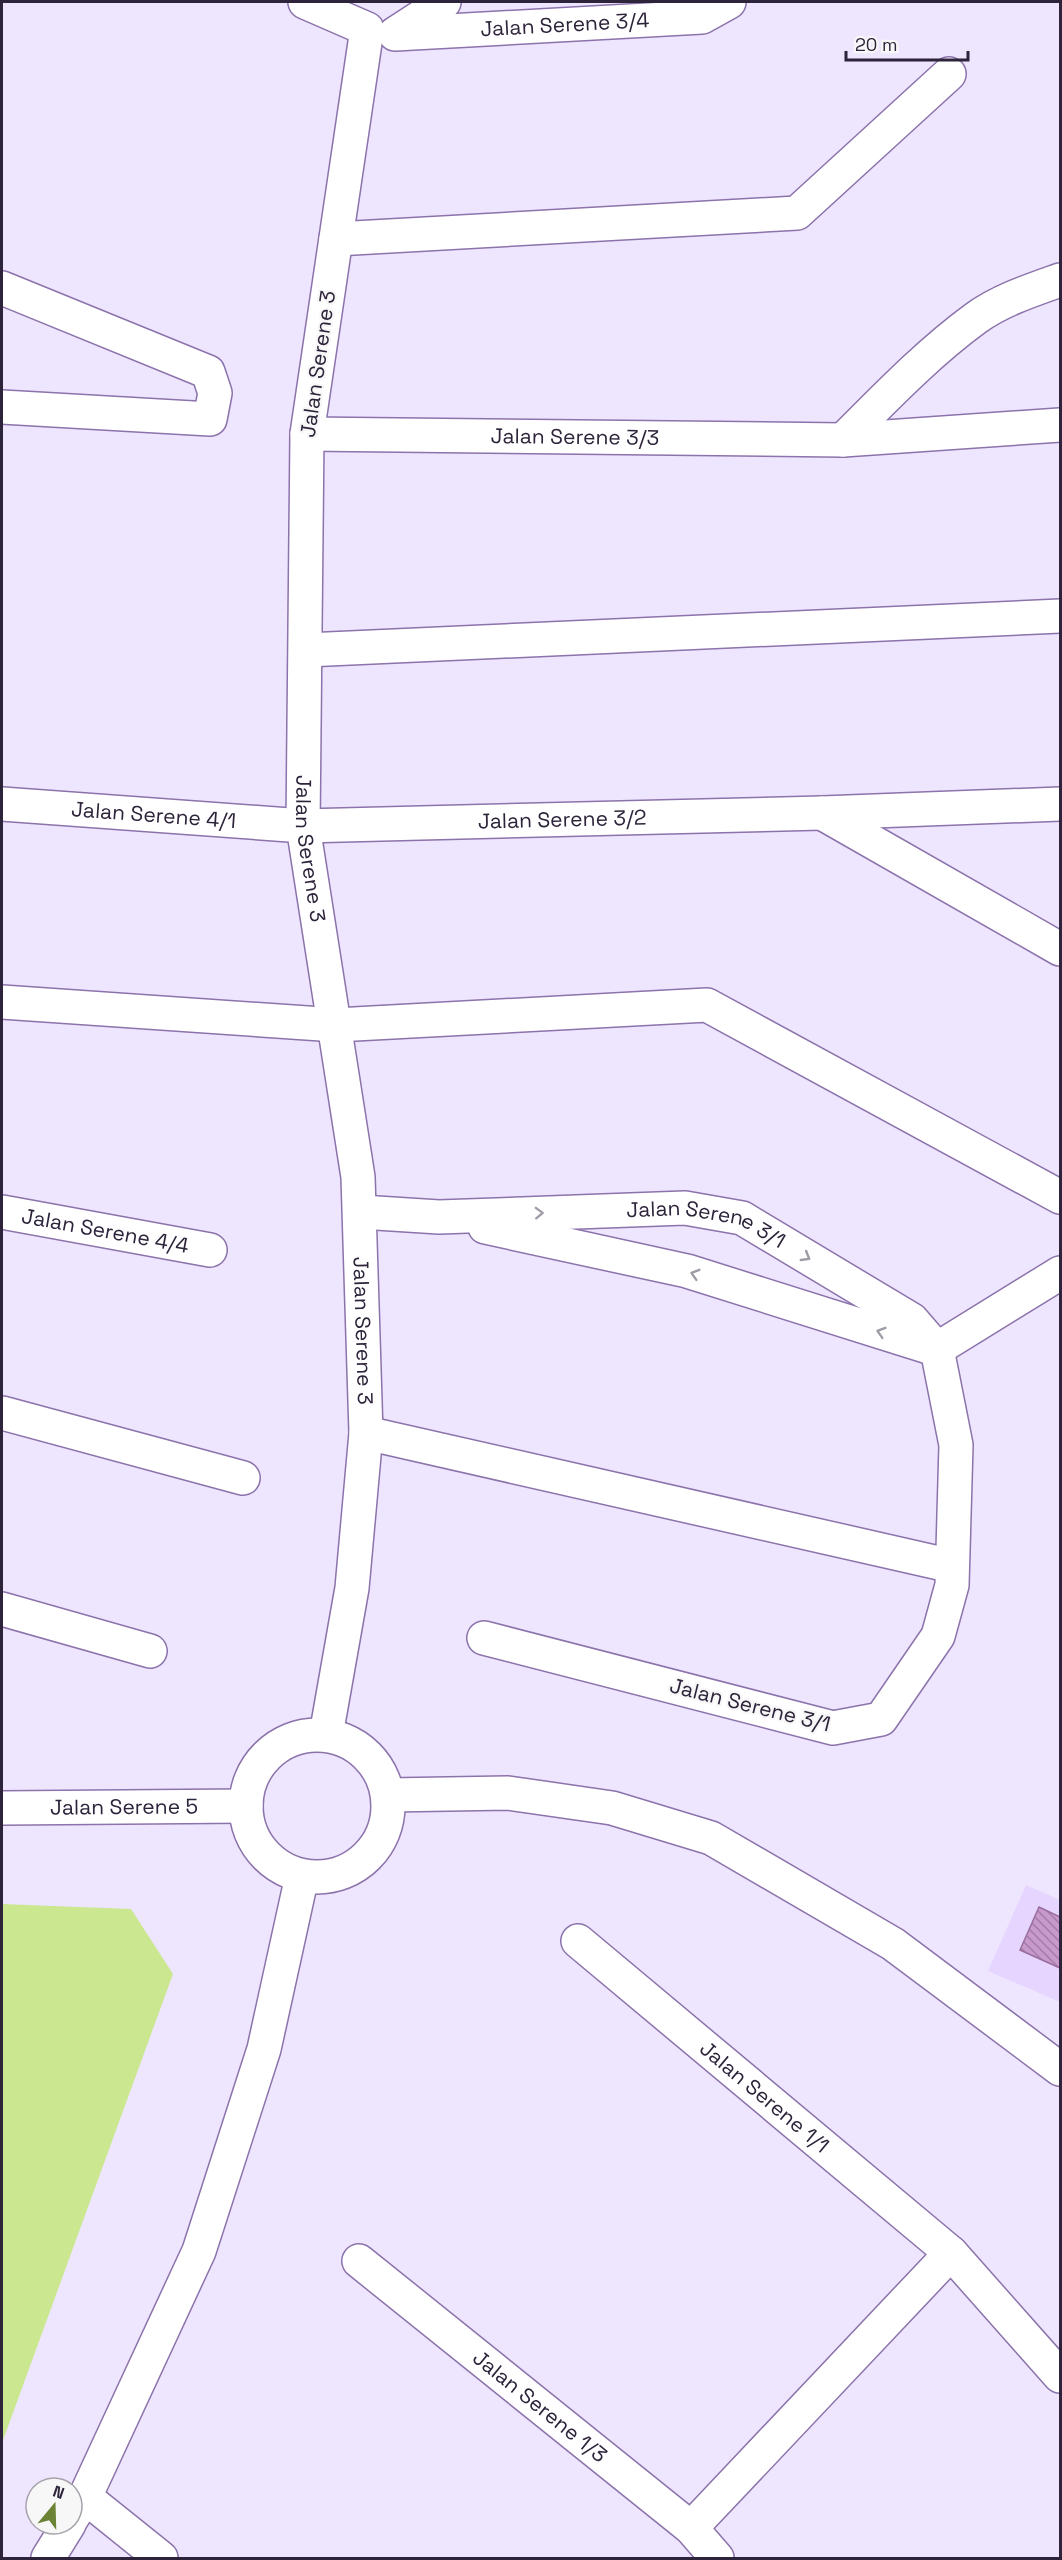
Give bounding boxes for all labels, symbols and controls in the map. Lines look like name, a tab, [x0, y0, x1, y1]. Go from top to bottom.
street label: Jalan Serene 3/4	[480, 6, 650, 42]
scale bar	[846, 24, 968, 62]
text: 20 m	[855, 33, 898, 56]
street label: Jalan Serene 3	[294, 289, 341, 439]
street label: Jalan Serene 3/3	[490, 422, 659, 451]
street label: Jalan Serene 3	[290, 775, 332, 924]
street label: Jalan Serene 4/1	[70, 795, 237, 834]
street label: Jalan Serene 3/2	[477, 803, 647, 835]
street label: Jalan Serene 3/1	[626, 1194, 791, 1254]
street label: Jalan Serene 4/4	[20, 1202, 191, 1259]
one-way arrow	[535, 1207, 544, 1220]
one-way arrow	[800, 1249, 810, 1261]
street label: Jalan Serene 3	[347, 1256, 379, 1405]
one-way arrow	[690, 1269, 701, 1281]
one-way arrow	[876, 1327, 887, 1339]
street label: Jalan Serene 3/1	[667, 1671, 833, 1738]
street label: Jalan Serene 5	[50, 1792, 198, 1821]
street label: Jalan Serene 1/1	[694, 2035, 835, 2158]
street label: Jalan Serene 1/3	[467, 2344, 613, 2468]
north arrow	[24, 2476, 84, 2536]
text: N	[50, 2481, 67, 2504]

